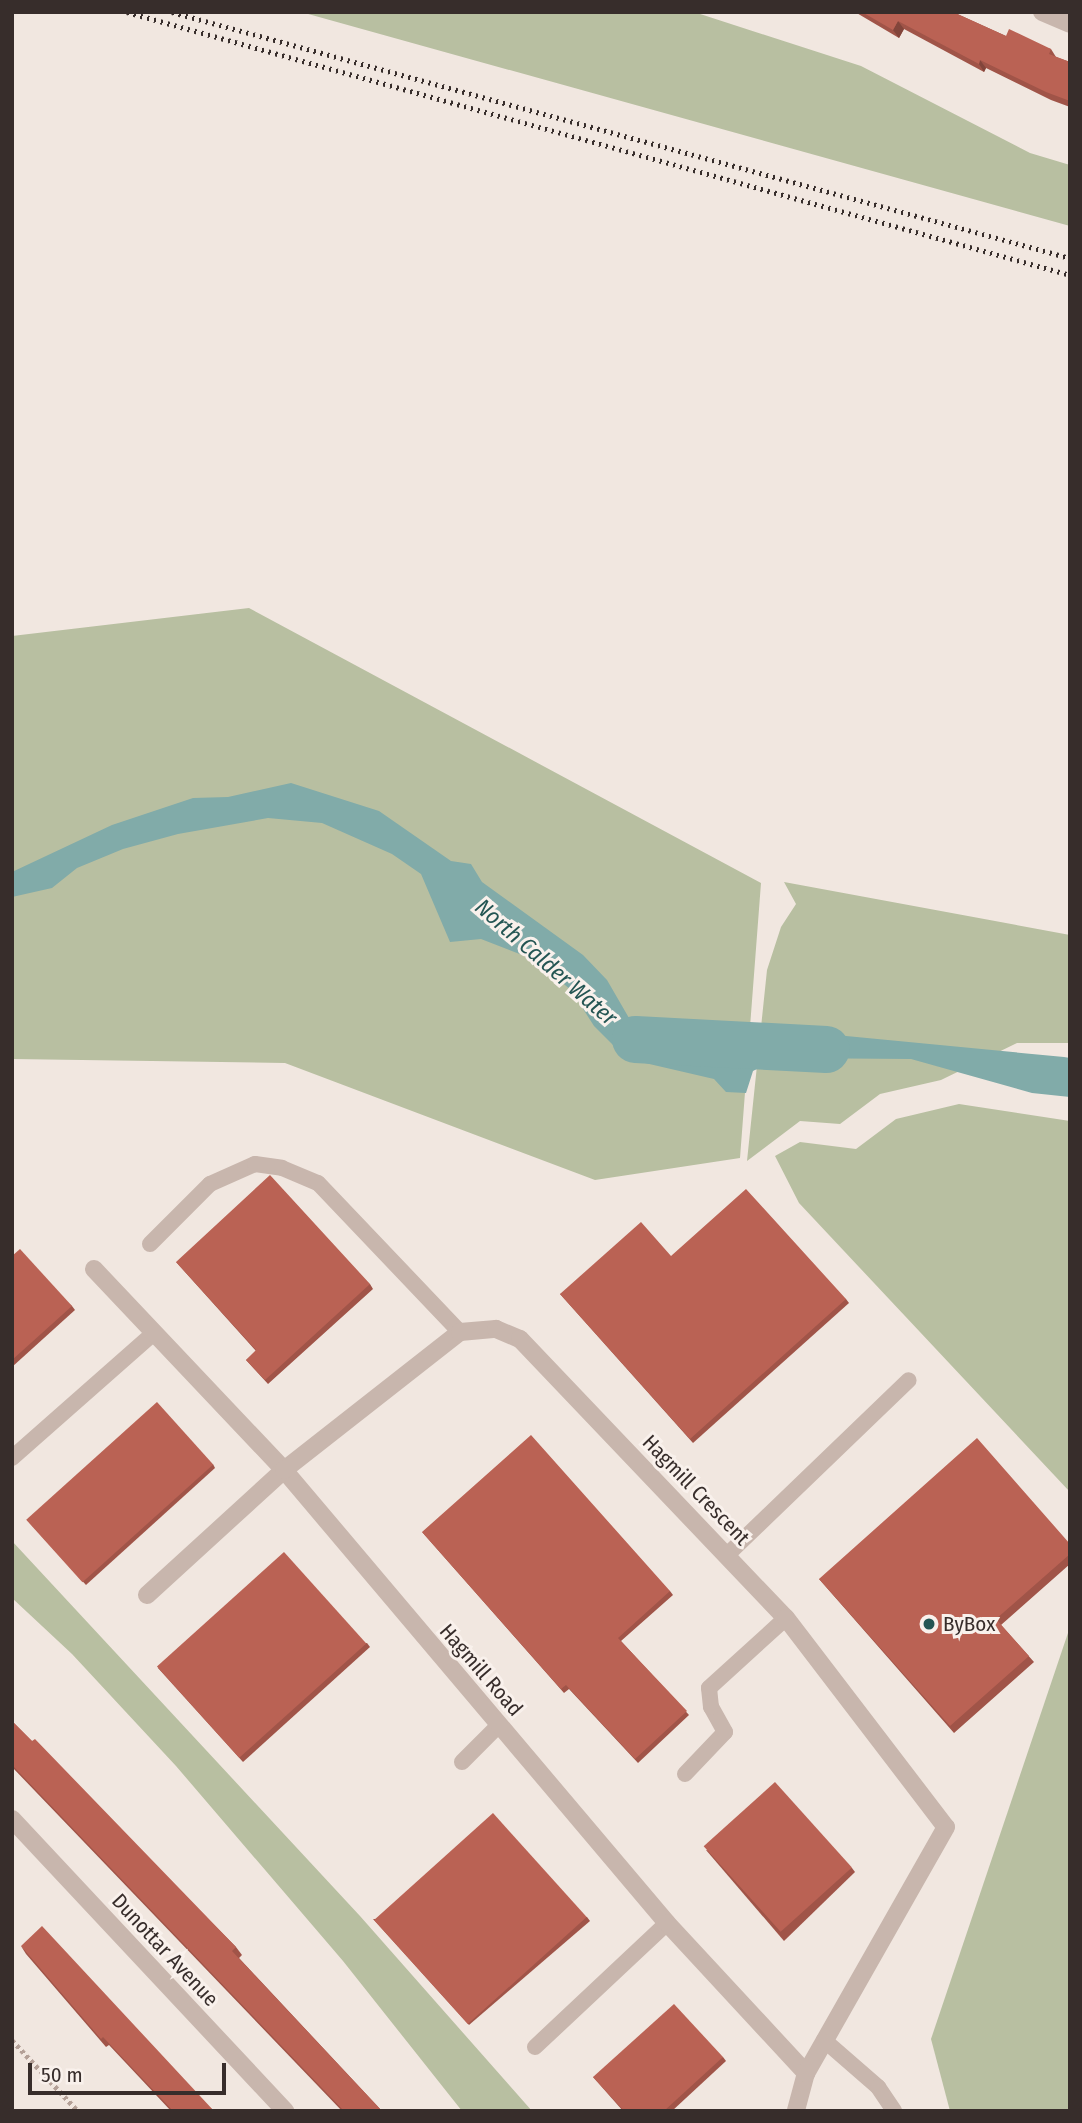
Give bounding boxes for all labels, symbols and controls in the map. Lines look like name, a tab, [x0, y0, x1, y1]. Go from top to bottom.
water label: North Calder Water	[469, 893, 623, 1031]
street label: Hagmill Crescent	[637, 1430, 755, 1550]
place label: ByBox	[943, 1611, 995, 1637]
marker: ByBox	[921, 1616, 937, 1632]
street label: Hagmill Road	[434, 1619, 528, 1721]
street label: Dunottar Avenue	[106, 1889, 224, 2011]
scale bar	[32, 2050, 229, 2094]
text: 50 m	[41, 2062, 83, 2088]

